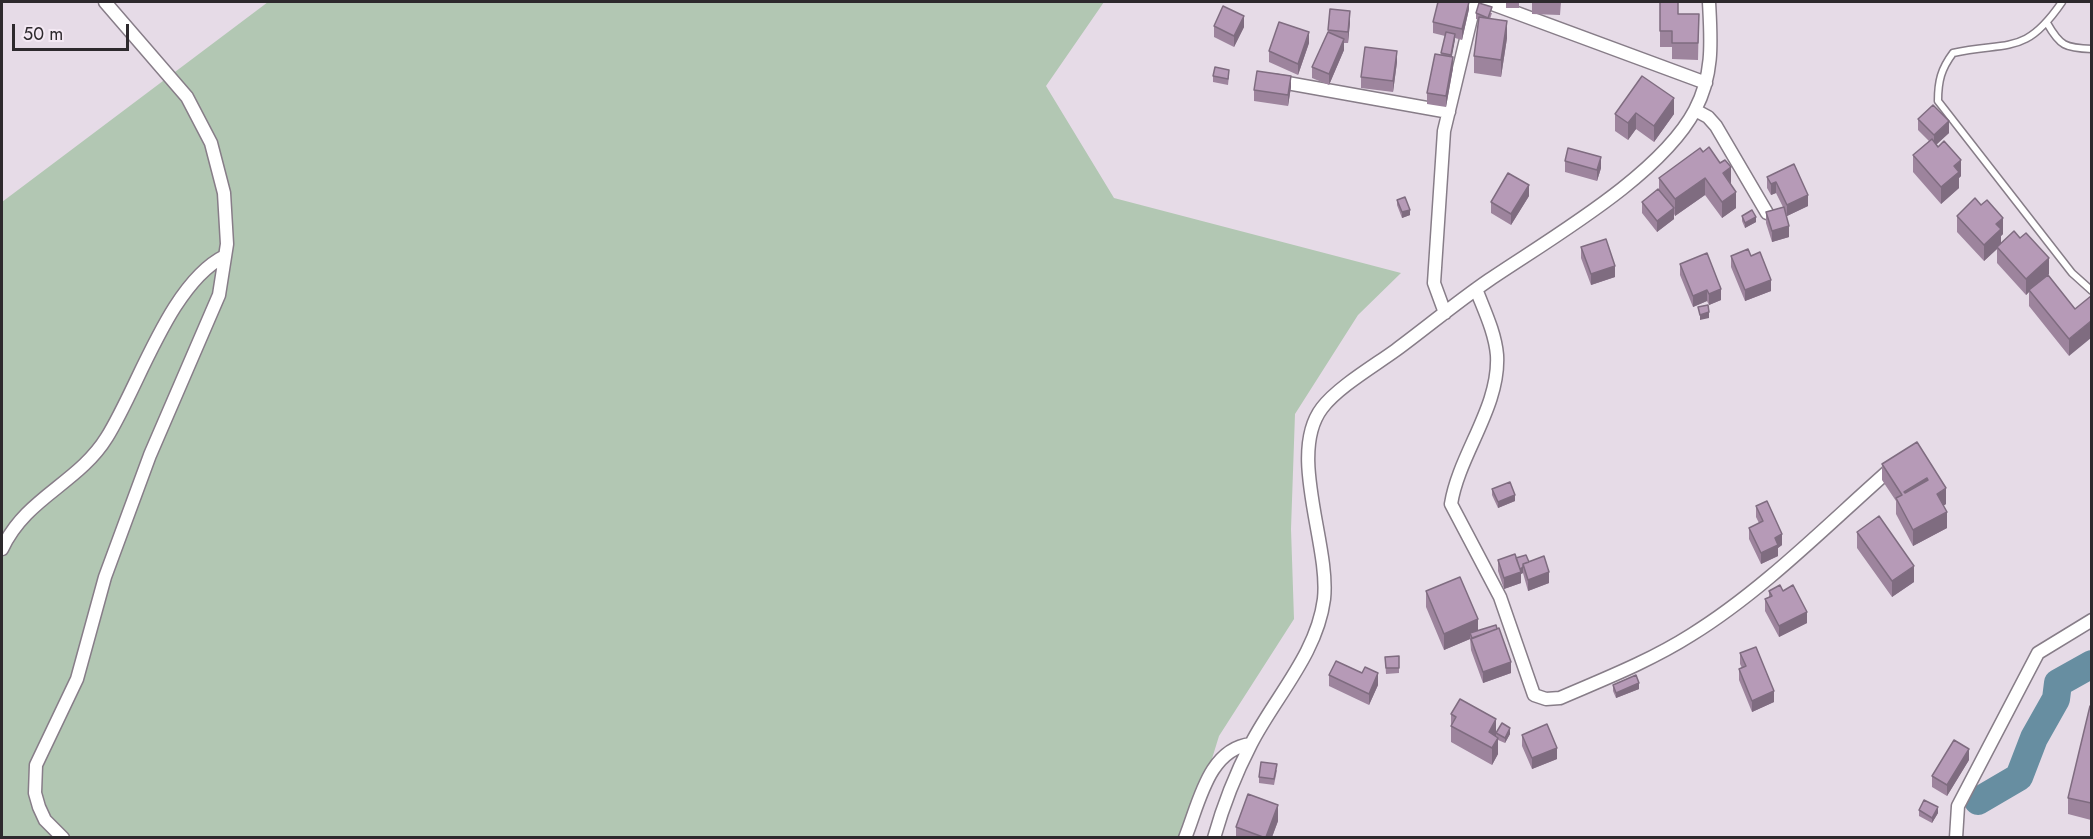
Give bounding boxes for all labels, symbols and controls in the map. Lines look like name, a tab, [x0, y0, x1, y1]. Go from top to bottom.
scale bar	[15, 12, 132, 50]
text: 50 m	[23, 21, 63, 47]

